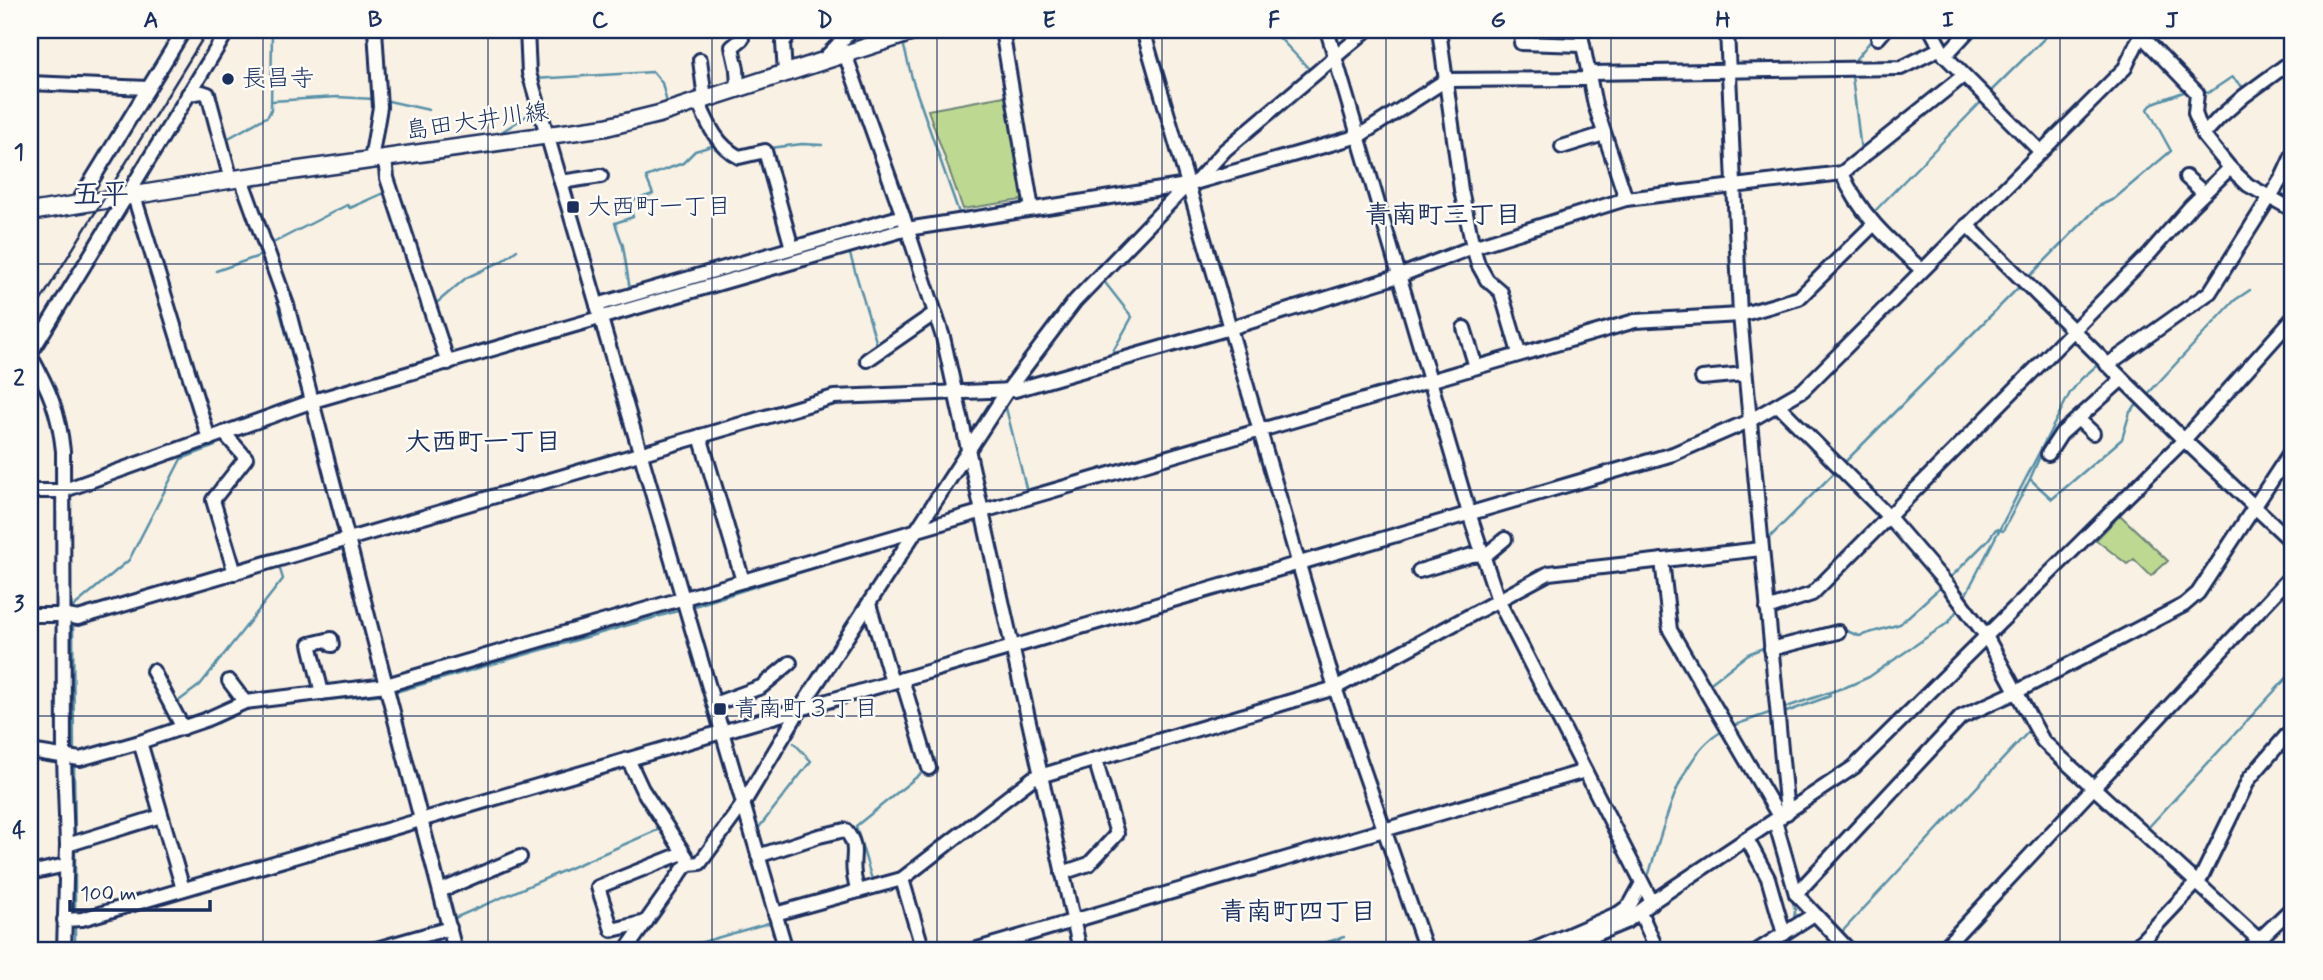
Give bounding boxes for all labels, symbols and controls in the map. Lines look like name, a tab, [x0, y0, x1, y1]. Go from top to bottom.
text: A	[143, 6, 159, 36]
text: B	[368, 6, 383, 36]
text: C	[592, 6, 609, 36]
text: D	[817, 6, 833, 36]
text: E	[1042, 6, 1056, 36]
text: F	[1268, 6, 1280, 36]
text: G	[1490, 6, 1506, 36]
text: H	[1715, 6, 1731, 36]
text: I	[1942, 6, 1954, 36]
text: J	[2165, 6, 2179, 36]
place label: 長昌寺	[242, 64, 314, 95]
marker: 長昌寺	[220, 71, 236, 87]
street label: 島田大井川線	[404, 97, 550, 147]
text: 1	[14, 138, 24, 168]
district label: 五平	[73, 177, 129, 214]
place label: 大西町一丁目	[587, 192, 731, 223]
marker: 大西町一丁目	[565, 199, 581, 215]
district label: 青南町三丁目	[1365, 199, 1521, 233]
text: 2	[13, 364, 25, 394]
district label: 大西町一丁目	[405, 426, 561, 460]
text: 3	[14, 590, 25, 620]
place label: 青南町３丁目	[734, 694, 878, 725]
marker: 青南町３丁目	[712, 701, 728, 717]
text: 4	[12, 816, 26, 846]
scale bar	[70, 868, 210, 912]
text: 100 m	[80, 880, 136, 908]
district label: 青南町四丁目	[1220, 896, 1376, 930]

